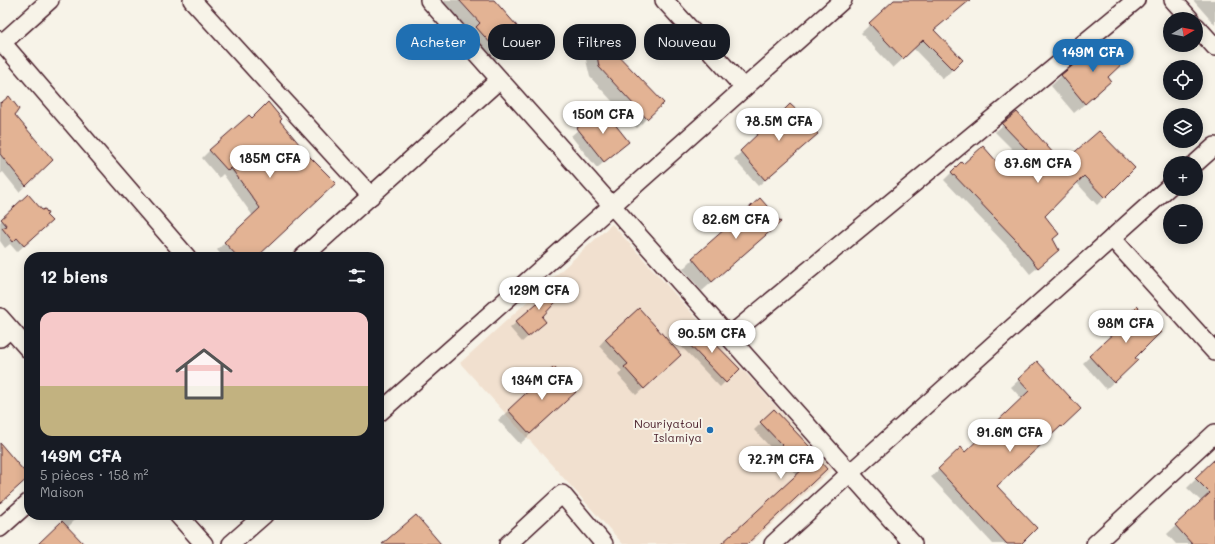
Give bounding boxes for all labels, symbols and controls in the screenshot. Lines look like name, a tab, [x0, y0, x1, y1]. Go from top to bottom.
north arrow	[1163, 12, 1203, 52]
map controls	[1163, 12, 1203, 244]
chip: Acheter	[396, 24, 480, 60]
chip: Louer	[488, 24, 555, 60]
chip: Filtres	[563, 24, 636, 60]
chip: Nouveau	[644, 24, 730, 60]
pin: 149M CFA	[1052, 39, 1134, 73]
text: 149M CFA	[1062, 43, 1124, 60]
button: locate	[1163, 60, 1203, 100]
pin: 150M CFA	[562, 101, 644, 135]
text: 150M CFA	[572, 105, 634, 122]
pin: 78.5M CFA	[733, 108, 825, 142]
button: layers	[1163, 108, 1203, 148]
text: 78.5M CFA	[745, 112, 813, 129]
pin: 185M CFA	[229, 145, 311, 179]
text: 185M CFA	[239, 149, 301, 166]
pin: 87.6M CFA	[992, 150, 1084, 184]
text: 87.6M CFA	[1004, 154, 1072, 171]
button: +	[1163, 156, 1203, 196]
button: −	[1163, 204, 1203, 244]
pin: 82.6M CFA	[690, 206, 782, 240]
text: 82.6M CFA	[702, 210, 770, 227]
text: 12 biens	[40, 265, 108, 287]
icon: filters	[346, 265, 368, 287]
pin: 129M CFA	[498, 277, 580, 311]
text: 129M CFA	[508, 281, 570, 298]
pin: 98M CFA	[1089, 310, 1163, 344]
text: 98M CFA	[1098, 314, 1154, 331]
pin: 90.5M CFA	[666, 320, 758, 354]
text: 90.5M CFA	[678, 324, 746, 341]
icon: home	[168, 338, 240, 410]
pin: 134M CFA	[501, 367, 583, 401]
text: 134M CFA	[511, 371, 573, 388]
place label: Nouriyatoul Islamiya	[634, 415, 702, 445]
pin: 91.6M CFA	[964, 419, 1056, 453]
text: 91.6M CFA	[977, 423, 1043, 440]
marker: Nouriyatoul Islamiya	[705, 425, 715, 435]
text: 149M CFA	[40, 444, 122, 466]
pin: 72.7M CFA	[735, 446, 827, 480]
text: 72.7M CFA	[748, 450, 814, 467]
text: 5 pièces · 158 m²	[40, 466, 148, 483]
text: Maison	[40, 483, 84, 500]

